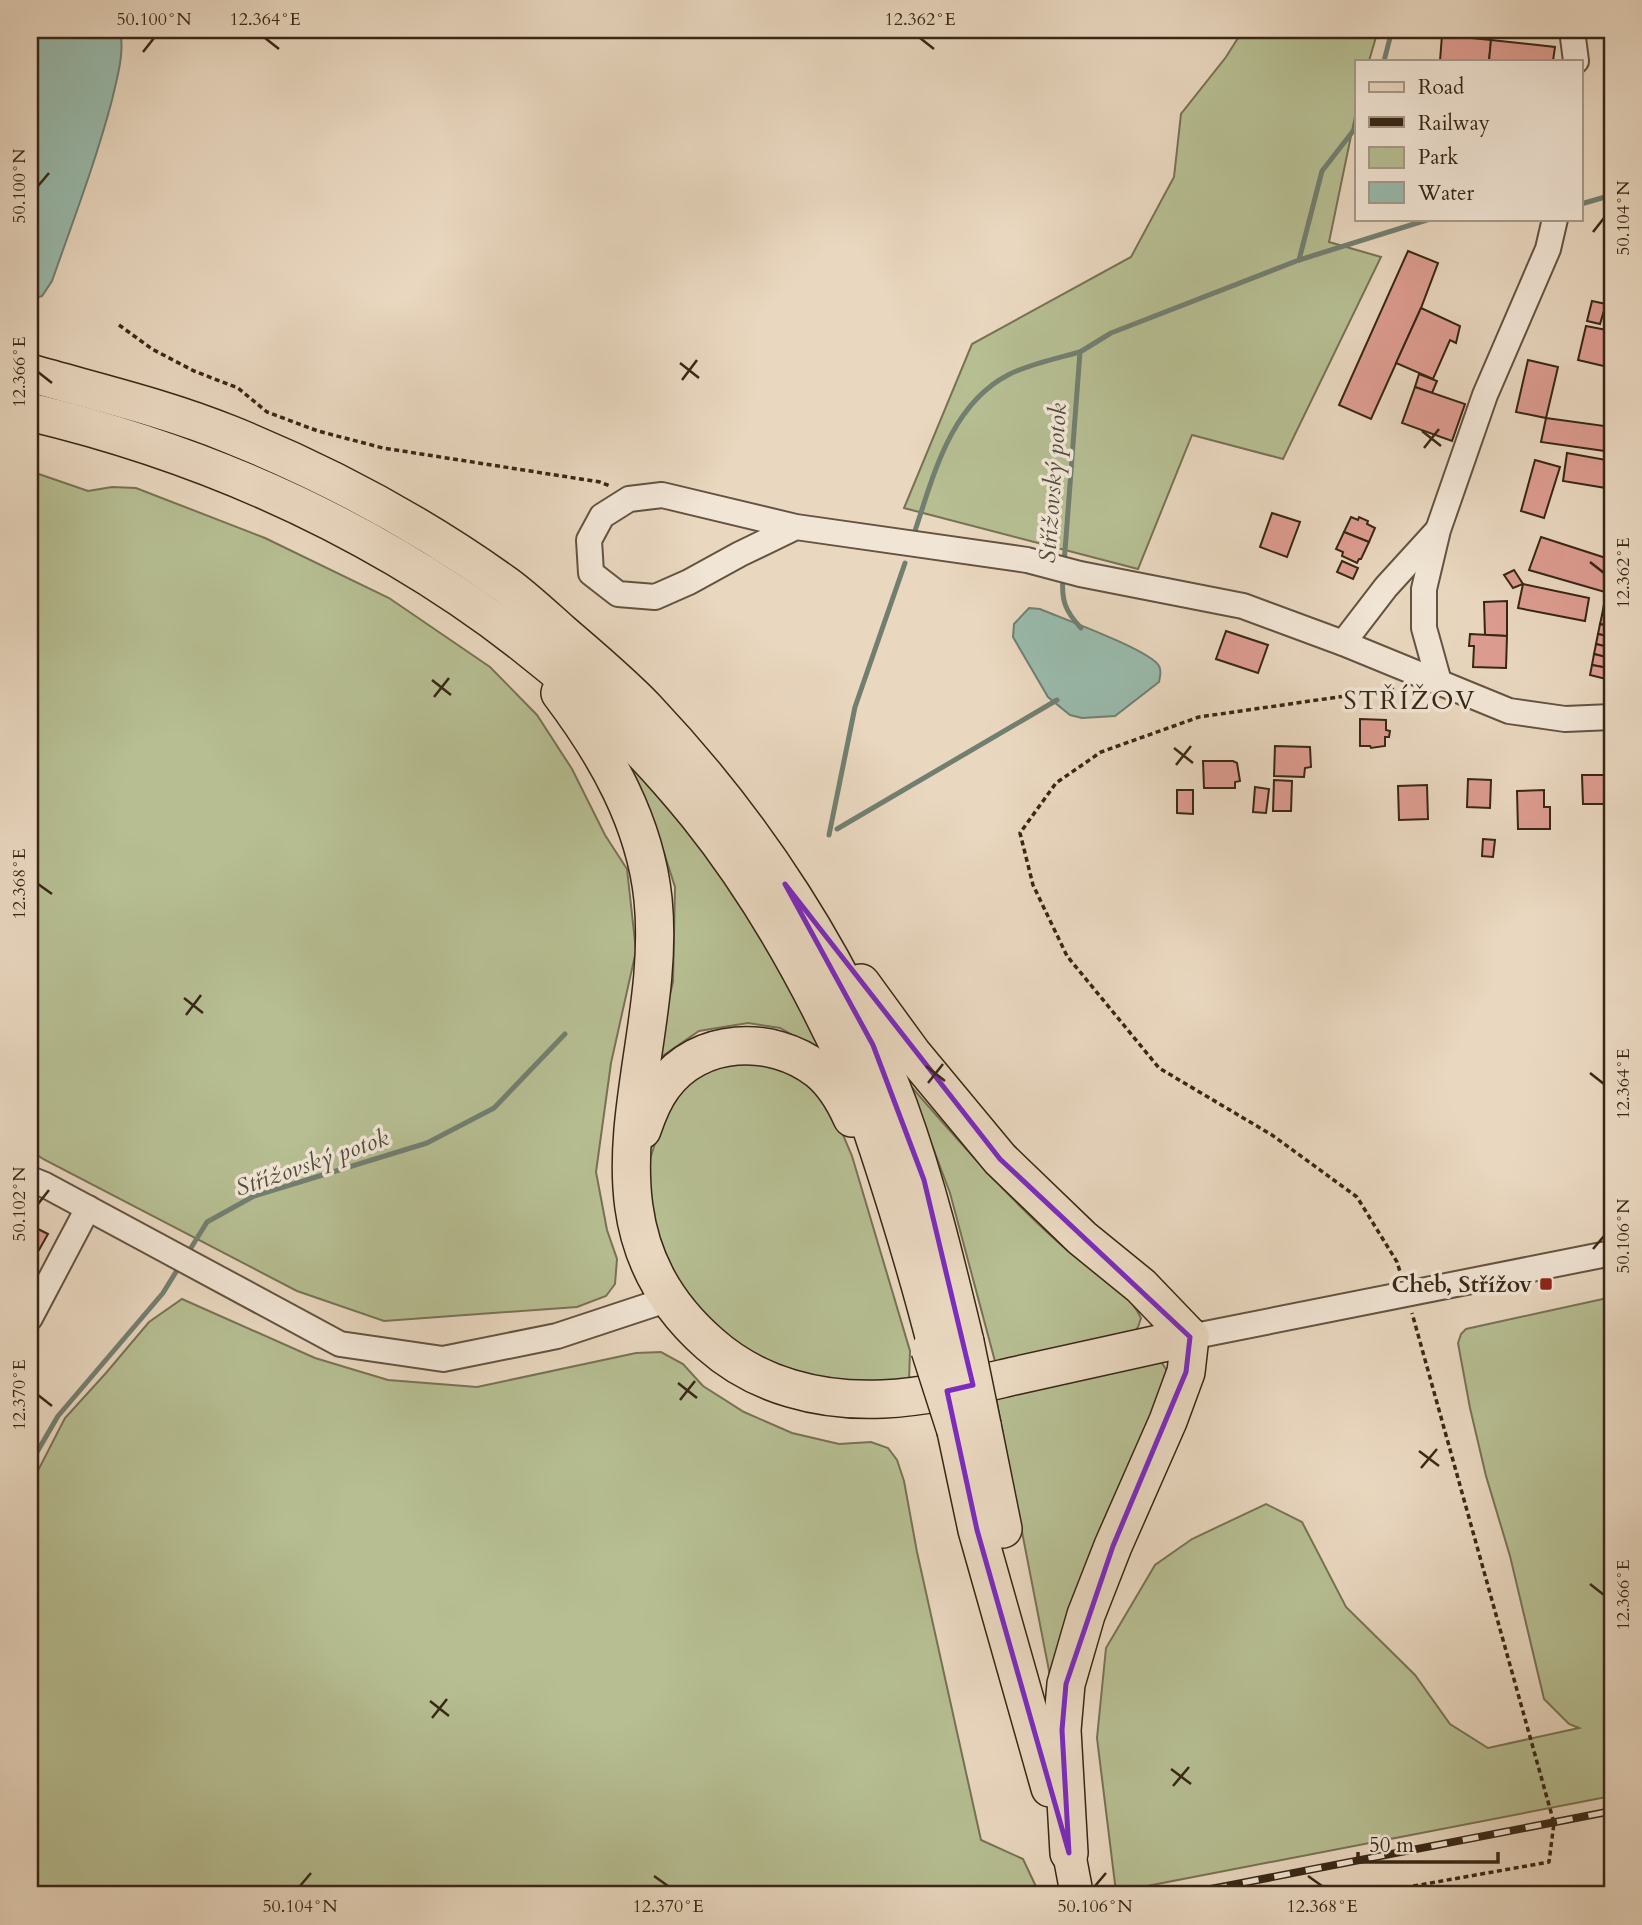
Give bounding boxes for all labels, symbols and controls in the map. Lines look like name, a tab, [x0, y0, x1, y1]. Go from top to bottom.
text: 50.100°N	[116, 7, 192, 32]
text: 12.364°E	[230, 7, 301, 32]
text: 12.362°E	[885, 7, 956, 32]
legend	[1355, 60, 1582, 220]
text: Road	[1418, 73, 1464, 102]
text: Railway	[1418, 109, 1490, 138]
text: Park	[1418, 143, 1459, 172]
text: 50.100°N	[7, 148, 32, 224]
text: Water	[1417, 179, 1474, 208]
text: 50.104°N	[1611, 180, 1636, 256]
text: 12.366°E	[7, 337, 32, 408]
water label: Střížovský potok	[1031, 402, 1075, 564]
text: 12.362°E	[1611, 538, 1636, 609]
district label: STŘÍŽOV	[1343, 683, 1477, 718]
text: 12.368°E	[7, 849, 32, 920]
text: 12.364°E	[1611, 1049, 1636, 1120]
water label: Střížovský potok	[231, 1121, 393, 1205]
text: 50.102°N	[7, 1166, 32, 1242]
text: 50.106°N	[1611, 1198, 1636, 1274]
place label: Cheb, Střížov	[1391, 1269, 1532, 1300]
marker: Cheb, Střížov	[1538, 1276, 1554, 1292]
text: 12.370°E	[7, 1360, 32, 1431]
text: 12.366°E	[1611, 1560, 1636, 1631]
scale bar	[1358, 1820, 1498, 1864]
text: 50 m	[1369, 1831, 1414, 1860]
text: 50.104°N	[262, 1894, 338, 1919]
text: 12.370°E	[633, 1894, 704, 1919]
text: 50.106°N	[1057, 1894, 1133, 1919]
text: 12.368°E	[1287, 1894, 1358, 1919]

